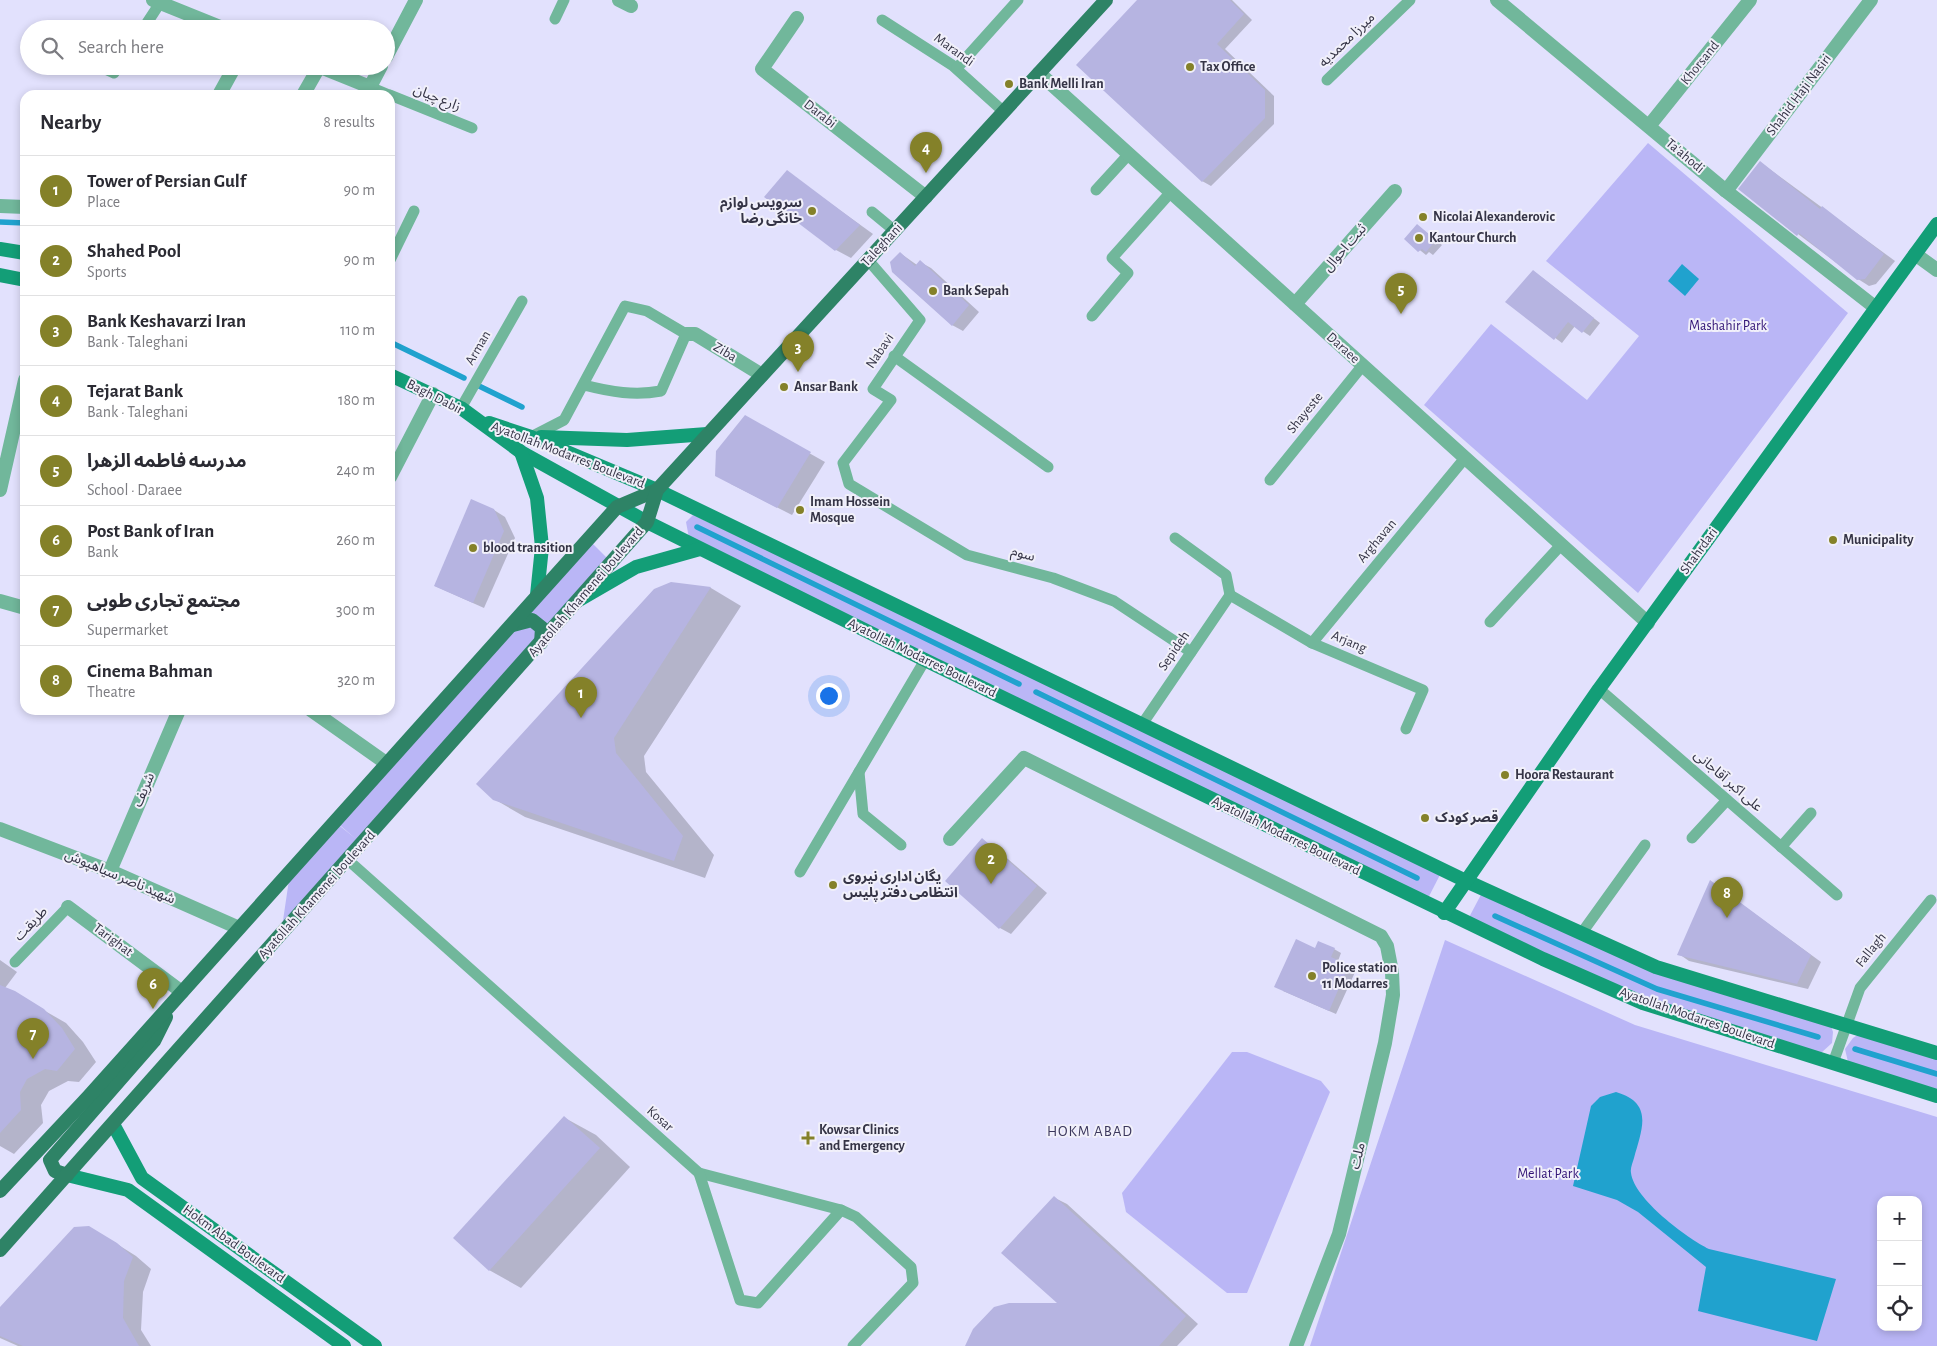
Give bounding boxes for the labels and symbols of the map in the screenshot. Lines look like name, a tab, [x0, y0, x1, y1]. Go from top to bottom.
street label: میرزا محمدیه	[1316, 10, 1378, 71]
street label: Marandi	[931, 31, 977, 69]
street label: Khorsand	[1678, 38, 1722, 88]
street label: Shahid Haji Nasiri	[1764, 52, 1834, 138]
place label: Tax Office	[1200, 60, 1256, 74]
marker: Tax Office	[1184, 61, 1196, 73]
place label: Bank Melli Iran	[1019, 77, 1104, 91]
marker: Bank Melli Iran	[1003, 78, 1015, 90]
street label: زارع چیان	[410, 82, 463, 117]
street label: Darabi	[801, 97, 839, 131]
pin: 4	[910, 132, 942, 173]
street label: Ta'ahodi	[1663, 136, 1707, 176]
place label: سرویس لوازم خانگی رضا	[720, 196, 802, 227]
marker: سرویس لوازم خانگی رضا	[806, 205, 818, 217]
place label: Nicolai Alexanderovic	[1433, 210, 1555, 224]
marker: Nicolai Alexanderovic	[1417, 211, 1429, 223]
street label: Taleghani	[859, 221, 905, 269]
street label: ثبت احوال	[1321, 221, 1370, 275]
place label: Kantour Church	[1429, 231, 1517, 245]
marker: Kantour Church	[1413, 232, 1425, 244]
pin: 5	[1385, 273, 1417, 314]
place label: Bank Sepah	[943, 284, 1009, 298]
marker: Bank Sepah	[927, 285, 939, 297]
park label: Mashahir Park	[1689, 319, 1768, 333]
street label: Arman	[463, 328, 493, 368]
street label: Daraee	[1324, 330, 1362, 366]
pin: 3	[782, 331, 814, 372]
street label: Nabavi	[863, 331, 897, 371]
street label: Ziba	[711, 340, 740, 365]
street label: Bagh Dabir	[405, 377, 466, 417]
place label: Ansar Bank	[794, 380, 858, 394]
marker: Ansar Bank	[778, 381, 790, 393]
street label: Shayeste	[1284, 390, 1326, 436]
street label: Ayatollah Modarres Boulevard	[489, 419, 647, 491]
place label: Imam Hossein Mosque	[810, 495, 890, 525]
marker: Imam Hossein Mosque	[794, 504, 806, 516]
street label: Arghavan	[1355, 517, 1399, 565]
street label: Ayatollah Khamenei boulevard	[526, 524, 646, 660]
street label: Shahrdari	[1678, 525, 1720, 577]
place label: Municipality	[1843, 533, 1914, 547]
marker: Municipality	[1827, 534, 1839, 546]
place label: blood transition	[483, 541, 573, 555]
marker: blood transition	[467, 542, 479, 554]
street label: سوم	[1009, 544, 1037, 567]
street label: Ayatollah Modarres Boulevard	[845, 616, 999, 700]
street label: Arjang	[1329, 628, 1369, 656]
street label: Sepideh	[1156, 629, 1192, 673]
pin: 1	[565, 677, 597, 718]
your location	[816, 683, 842, 709]
street label: علی اکبر آقاجانی	[1690, 747, 1765, 815]
place label: Hoora Restaurant	[1515, 768, 1614, 782]
marker: Hoora Restaurant	[1499, 769, 1511, 781]
street label: شریف	[131, 771, 158, 810]
street label: Ayatollah Modarres Boulevard	[1209, 794, 1363, 878]
place label: قصر کودک	[1435, 810, 1498, 826]
marker: قصر کودک	[1419, 812, 1431, 824]
street label: Ayatollah Khamenei boulevard	[256, 828, 378, 962]
pin: 2	[975, 843, 1007, 884]
street label: شهید ناصر سیاهپوش	[62, 847, 177, 909]
place label: یگان اداری نیروی انتظامی دفتر پلیس	[843, 868, 958, 902]
pin: 8	[1711, 877, 1743, 918]
marker: یگان اداری نیروی انتظامی دفتر پلیس	[827, 879, 839, 891]
street label: طریقت	[12, 904, 51, 944]
street label: Tarighat	[91, 921, 136, 960]
street label: Fallagh	[1853, 930, 1889, 970]
place label: Police station 11 Modarres	[1322, 961, 1397, 991]
pin: 6	[137, 968, 169, 1009]
marker: Police station 11 Modarres	[1306, 970, 1318, 982]
street label: Ayatollah Modarres Boulevard	[1617, 985, 1777, 1051]
pin: 7	[17, 1018, 49, 1059]
street label: Kosar	[644, 1104, 676, 1135]
place label: Kowsar Clinics and Emergency	[819, 1123, 906, 1153]
district label: HOKM ABAD	[1047, 1124, 1133, 1139]
marker: Kowsar Clinics and Emergency	[801, 1131, 815, 1145]
street label: ملت	[1348, 1141, 1368, 1171]
park label: Mellat Park	[1517, 1167, 1579, 1181]
street label: Hokm Abad Boulevard	[180, 1202, 288, 1286]

